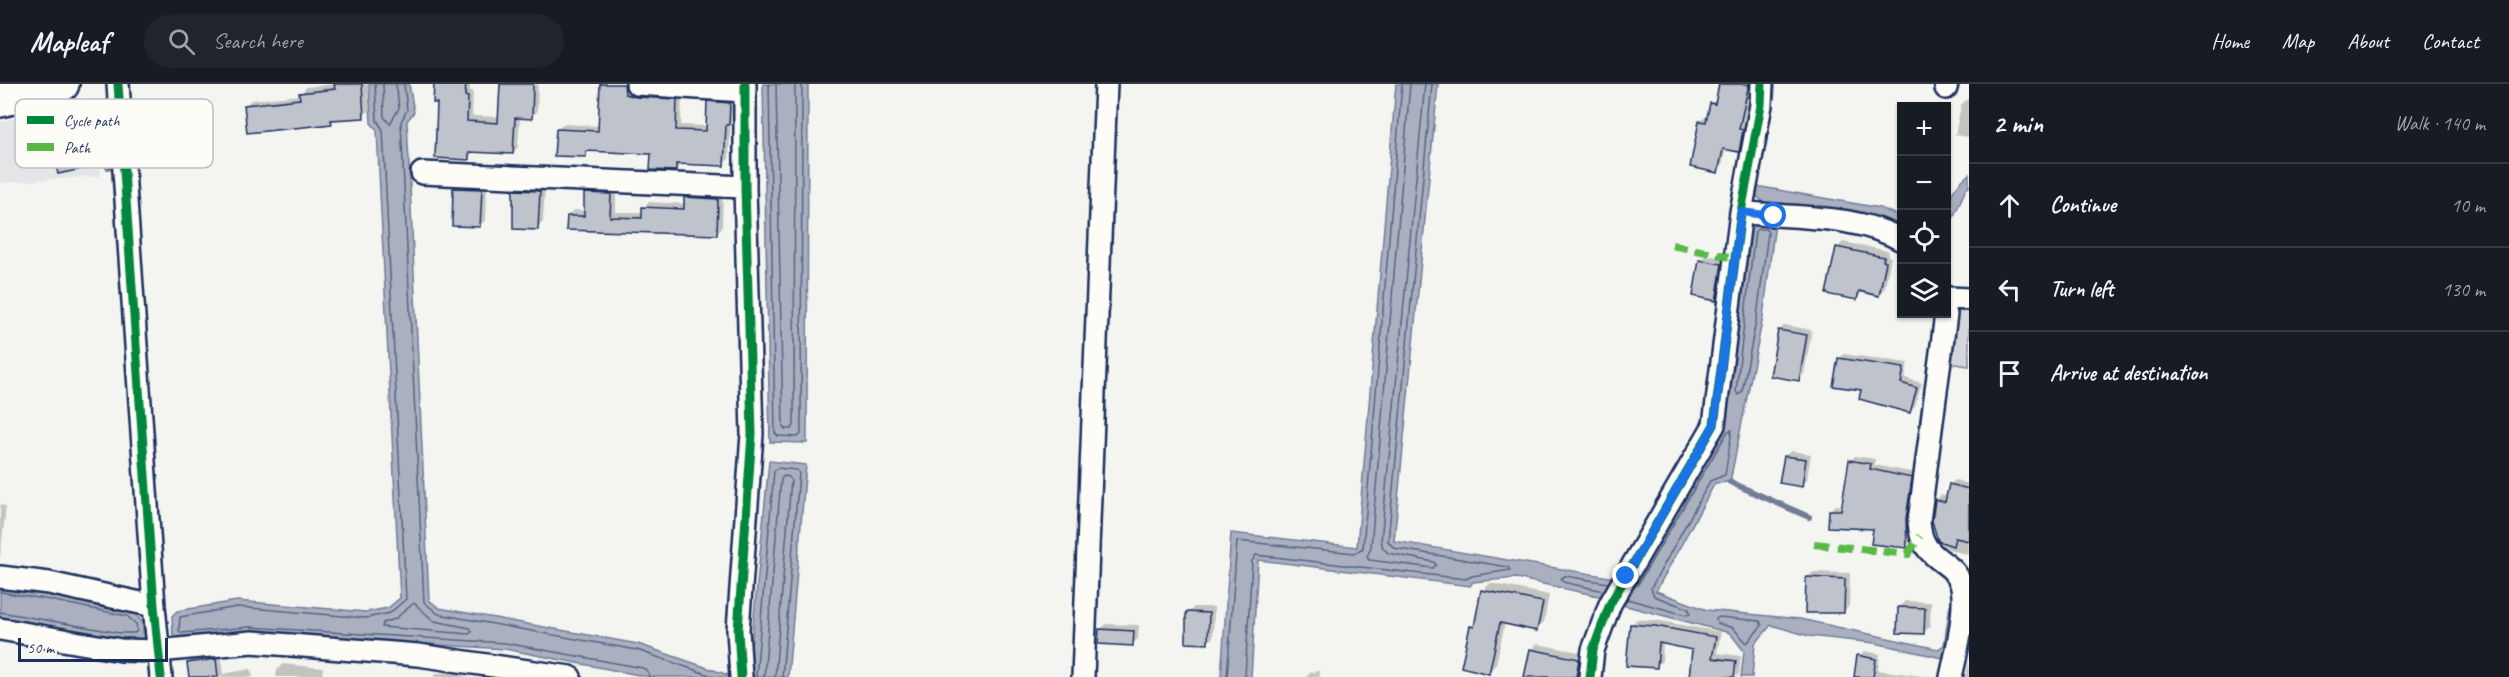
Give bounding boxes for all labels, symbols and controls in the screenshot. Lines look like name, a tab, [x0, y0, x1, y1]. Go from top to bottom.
search box	[144, 14, 564, 68]
text: Mapleaf	[30, 24, 108, 59]
icon: search	[165, 25, 198, 58]
text: Search here	[213, 27, 303, 55]
text: Home	[2211, 28, 2249, 54]
text: Map	[2282, 28, 2314, 54]
text: About	[2347, 28, 2389, 54]
text: Contact	[2422, 28, 2479, 54]
legend	[15, 99, 213, 168]
map controls	[1897, 102, 1951, 318]
button: +	[1897, 102, 1951, 156]
text: 2 min	[1993, 107, 2043, 140]
text: Cycle path	[64, 111, 120, 131]
text: Walk · 140 m	[2395, 111, 2485, 136]
text: Path	[64, 138, 91, 158]
button: −	[1897, 156, 1951, 210]
icon: ahead	[1993, 189, 2026, 222]
text: Continue	[2050, 191, 2116, 219]
text: 10 m	[2451, 193, 2485, 218]
route start	[1760, 202, 1786, 228]
button: locate	[1897, 210, 1951, 264]
button: layers	[1897, 264, 1951, 318]
icon: left	[1993, 273, 2026, 306]
text: Turn left	[2050, 275, 2114, 303]
text: 130 m	[2442, 277, 2485, 302]
icon: arrive	[1993, 357, 2026, 390]
text: Arrive at destination	[2050, 359, 2207, 387]
route end	[1612, 562, 1638, 588]
scale bar	[18, 635, 168, 662]
text: 50 m	[27, 638, 54, 658]

